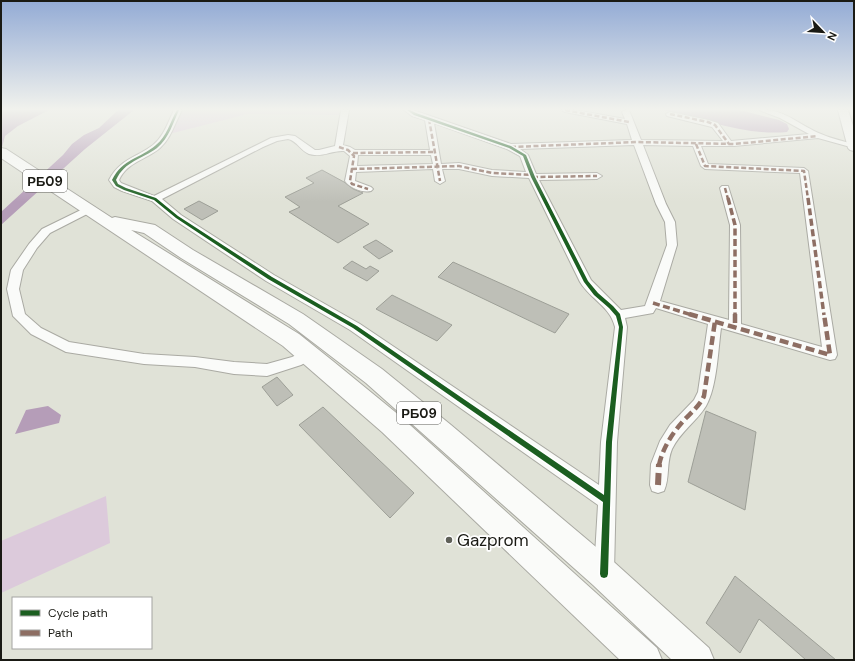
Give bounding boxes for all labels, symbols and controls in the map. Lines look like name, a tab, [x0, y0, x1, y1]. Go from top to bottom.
north arrow	[803, 12, 843, 52]
text: N	[824, 30, 840, 43]
road number: РБ09	[23, 170, 67, 192]
road number: РБ09	[397, 402, 441, 424]
place label: Gazprom	[457, 529, 529, 551]
marker: Gazprom	[444, 535, 454, 545]
legend	[12, 597, 152, 649]
text: Cycle path	[48, 605, 108, 621]
text: Path	[48, 625, 73, 641]

